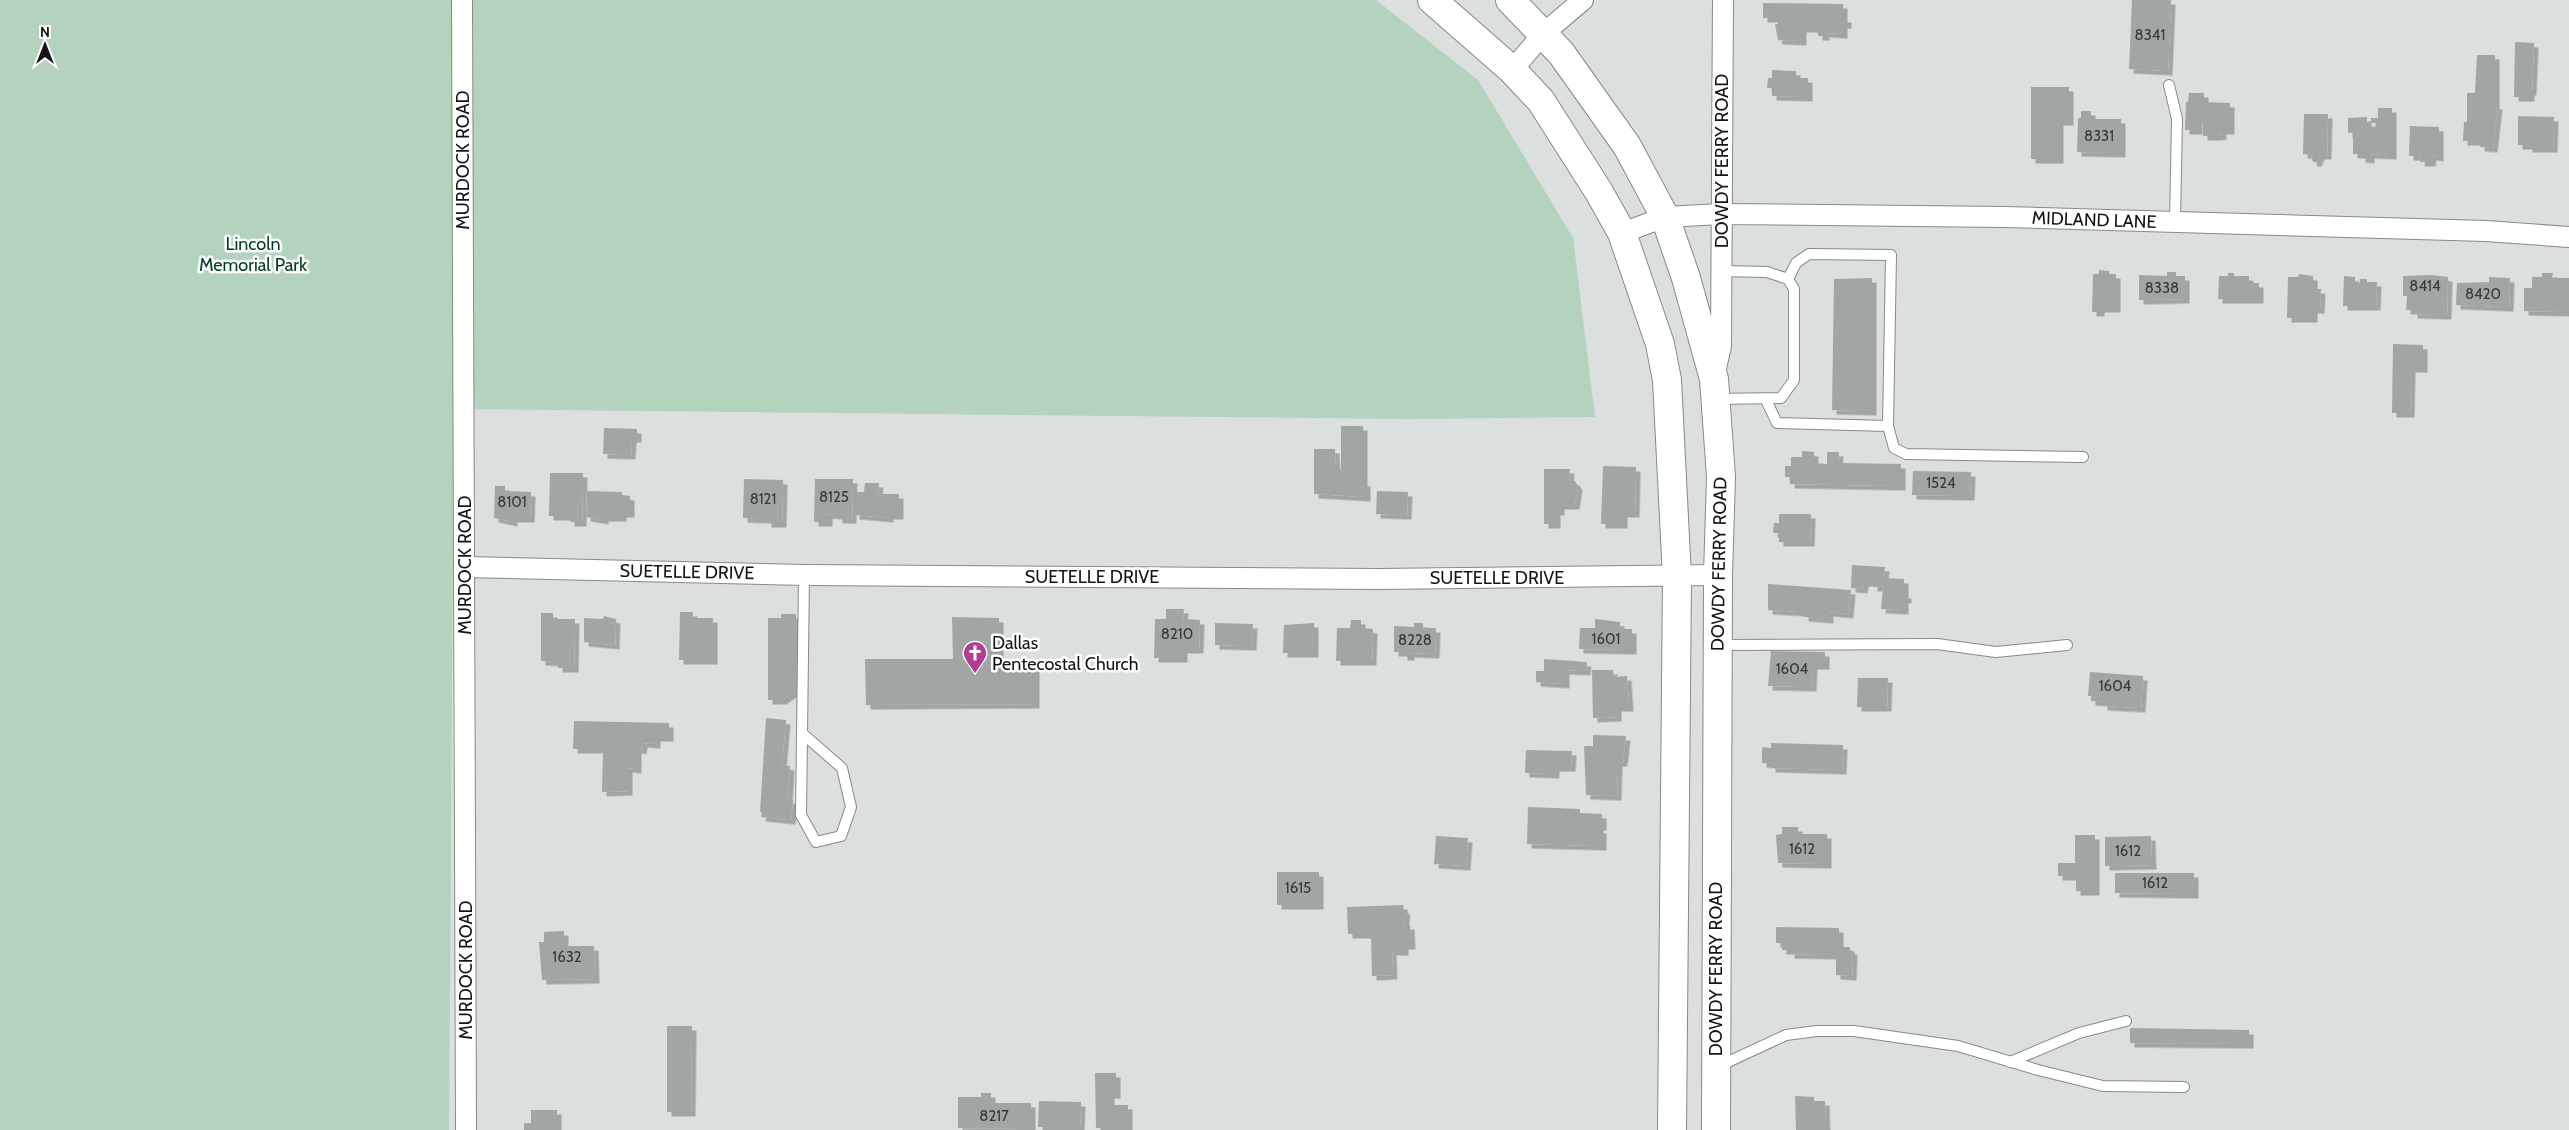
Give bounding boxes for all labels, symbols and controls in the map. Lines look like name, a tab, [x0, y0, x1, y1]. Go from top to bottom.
north arrow	[20, 20, 70, 70]
text: N	[40, 23, 50, 41]
house number: 8341	[2135, 26, 2165, 44]
street label: DOWDY FERRY ROAD	[1711, 74, 1733, 248]
street label: MURDOCK ROAD	[452, 90, 474, 230]
house number: 8331	[2084, 127, 2114, 145]
street label: MIDLAND LANE	[2031, 207, 2157, 233]
park label: Lincoln Memorial Park	[199, 233, 308, 276]
house number: 8414	[2409, 277, 2441, 295]
house number: 8338	[2145, 279, 2179, 297]
house number: 8420	[2465, 285, 2501, 303]
house number: 1524	[1926, 474, 1956, 492]
street label: DOWDY FERRY ROAD	[1706, 477, 1732, 651]
house number: 8125	[819, 488, 849, 506]
house number: 8121	[750, 490, 776, 508]
house number: 8101	[497, 493, 527, 511]
street label: MURDOCK ROAD	[454, 495, 476, 635]
street label: SUETELLE DRIVE	[620, 560, 755, 584]
street label: SUETELLE DRIVE	[1025, 566, 1159, 588]
street label: SUETELLE DRIVE	[1430, 567, 1564, 589]
house number: 8210	[1161, 625, 1193, 643]
house number: 1601	[1592, 630, 1620, 648]
house number: 8228	[1398, 631, 1432, 649]
place label: Dallas Pentecostal Church	[992, 632, 1138, 675]
church icon: Dallas Pentecostal Church	[962, 640, 988, 674]
house number: 1604	[1776, 660, 1809, 678]
house number: 1604	[2099, 677, 2132, 695]
house number: 1612	[1789, 840, 1815, 858]
house number: 1612	[2115, 842, 2141, 860]
house number: 1612	[2142, 874, 2168, 892]
house number: 1615	[1285, 879, 1311, 897]
street label: DOWDY FERRY ROAD	[1705, 882, 1727, 1056]
street label: MURDOCK ROAD	[455, 900, 477, 1040]
house number: 1632	[552, 948, 582, 966]
house number: 8217	[979, 1107, 1009, 1125]

